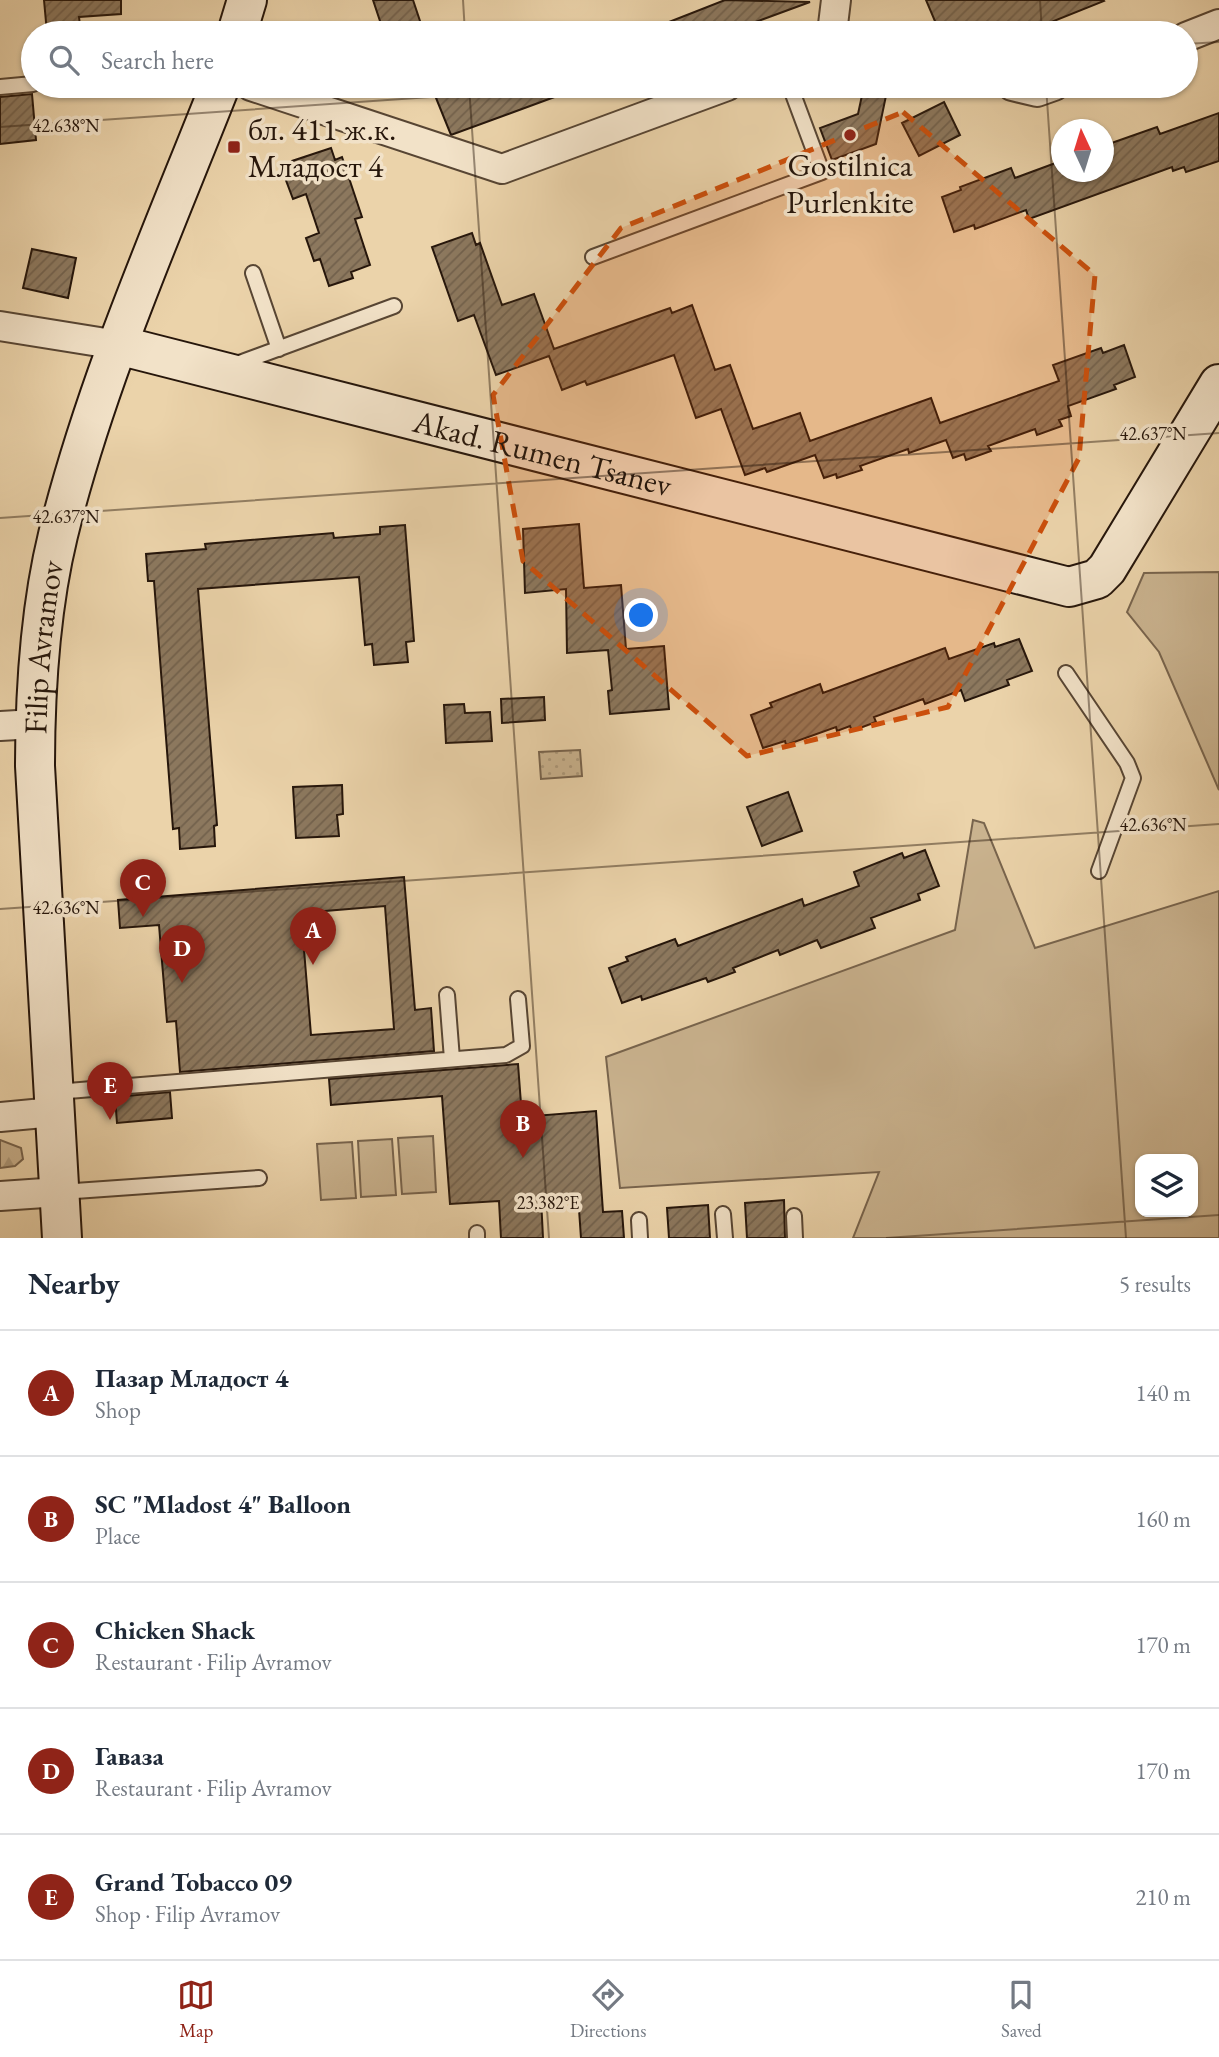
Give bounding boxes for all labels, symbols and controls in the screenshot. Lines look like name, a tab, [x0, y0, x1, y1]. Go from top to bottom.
search box	[21, 21, 1198, 98]
icon: search	[45, 41, 83, 79]
text: Search here	[101, 43, 214, 77]
place label: бл. 411 ж.к. Младост 4	[248, 108, 396, 187]
text: 42.638°N	[33, 114, 100, 137]
north arrow	[1051, 119, 1114, 182]
marker: Gostilnica Purlenkite	[842, 127, 858, 143]
marker: бл. 411 ж.к. Младост 4	[226, 139, 242, 155]
place label: Gostilnica Purlenkite	[786, 144, 914, 223]
street label: Akad. Rumen Tsanev	[408, 400, 677, 506]
text: 42.637°N	[1120, 422, 1187, 445]
text: 42.637°N	[33, 505, 100, 528]
street label: Filip Avramov	[14, 556, 73, 735]
your location	[624, 598, 658, 632]
text: 42.636°N	[1120, 813, 1187, 836]
pin: C	[120, 859, 166, 917]
text: 42.636°N	[33, 896, 100, 919]
pin: A	[290, 907, 336, 965]
pin: D	[159, 925, 205, 983]
pin: E	[87, 1062, 133, 1120]
pin: B	[500, 1100, 546, 1158]
map controls	[1135, 1154, 1198, 1217]
button: layers	[1135, 1154, 1198, 1217]
text: 23.382°E	[517, 1191, 579, 1214]
text: Nearby	[28, 1264, 120, 1303]
text: 5 results	[1119, 1269, 1191, 1299]
text: Пазар Младост 4	[95, 1361, 288, 1395]
text: A	[43, 1378, 59, 1408]
text: 140 m	[1135, 1378, 1191, 1408]
text: Shop	[95, 1395, 141, 1425]
text: SC "Mladost 4" Balloon	[95, 1487, 351, 1521]
text: B	[44, 1504, 58, 1534]
text: 160 m	[1135, 1504, 1191, 1534]
text: Place	[95, 1521, 140, 1551]
text: Chicken Shack	[95, 1613, 255, 1647]
text: C	[43, 1630, 59, 1660]
text: 170 m	[1135, 1630, 1191, 1660]
text: Restaurant · Filip Avramov	[95, 1647, 332, 1677]
text: Гаваза	[95, 1739, 164, 1773]
text: D	[42, 1756, 60, 1786]
text: 170 m	[1135, 1756, 1191, 1786]
text: Restaurant · Filip Avramov	[95, 1773, 332, 1803]
text: Grand Tobacco 09	[95, 1865, 292, 1899]
text: E	[44, 1882, 58, 1912]
text: 210 m	[1135, 1882, 1191, 1912]
text: Shop · Filip Avramov	[95, 1899, 280, 1929]
tab: Map	[177, 1976, 215, 2043]
tab: Directions	[570, 1976, 646, 2043]
tab: Saved	[1001, 1976, 1042, 2043]

